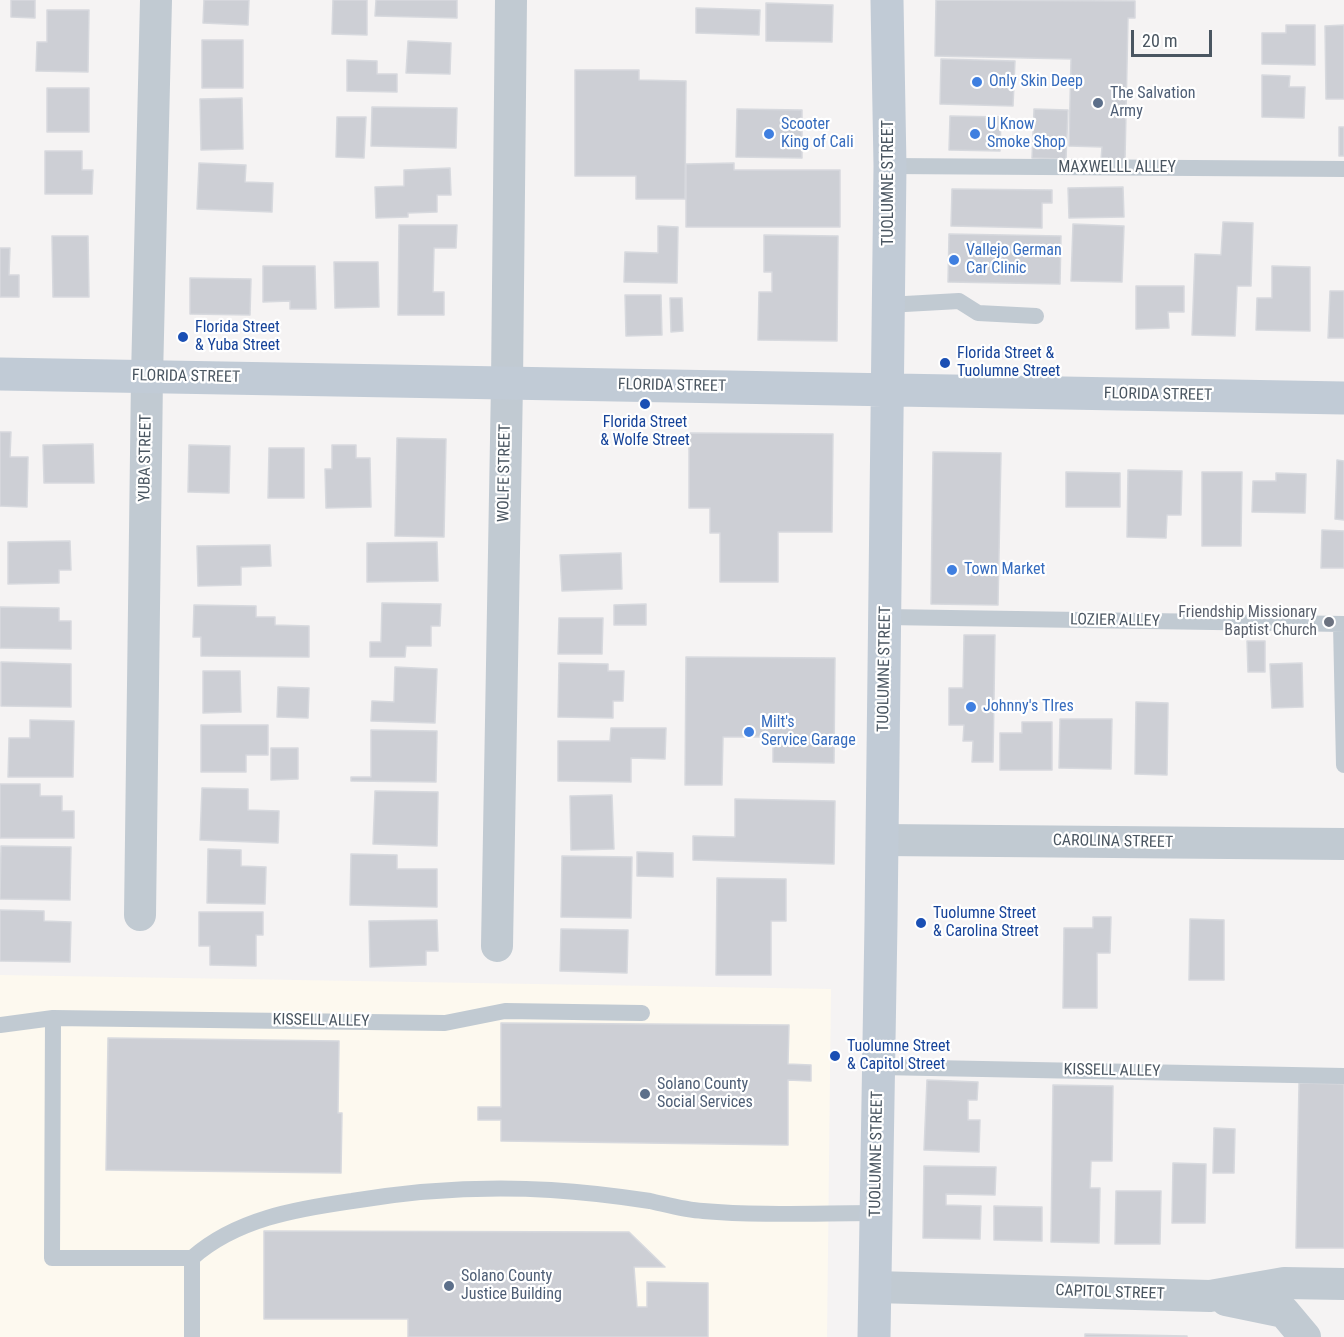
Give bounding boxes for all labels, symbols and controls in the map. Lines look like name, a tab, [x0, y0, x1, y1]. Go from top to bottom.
scale bar	[1134, 18, 1215, 56]
text: 20 m	[1142, 30, 1177, 51]
place label: Only Skin Deep	[989, 72, 1083, 92]
marker: Only Skin Deep	[970, 75, 984, 89]
place label: The Salvation Army	[1110, 84, 1195, 122]
marker: The Salvation Army	[1091, 96, 1105, 110]
place label: Scooter King of Cali	[781, 115, 854, 153]
place label: U Know Smoke Shop	[987, 115, 1066, 153]
street label: TUOLUMNE STREET	[879, 120, 899, 246]
marker: Scooter King of Cali	[762, 127, 776, 141]
marker: U Know Smoke Shop	[968, 127, 982, 141]
street label: MAXWELLL ALLEY	[1058, 158, 1176, 178]
place label: Vallejo German Car Clinic	[966, 241, 1062, 279]
marker: Vallejo German Car Clinic	[947, 253, 961, 267]
place label: Florida Street & Yuba Street	[195, 318, 280, 356]
marker: Florida Street & Yuba Street	[176, 330, 190, 344]
place label: Florida Street & Tuolumne Street	[957, 344, 1060, 382]
marker: Florida Street & Tuolumne Street	[938, 356, 952, 370]
street label: FLORIDA STREET	[132, 366, 240, 388]
street label: FLORIDA STREET	[618, 375, 726, 397]
street label: FLORIDA STREET	[1104, 384, 1212, 406]
marker: Florida Street & Wolfe Street	[638, 397, 652, 411]
place label: Florida Street & Wolfe Street	[600, 413, 690, 451]
street label: YUBA STREET	[136, 414, 156, 502]
street label: WOLFE STREET	[495, 424, 515, 522]
place label: Town Market	[964, 560, 1045, 580]
marker: Town Market	[945, 563, 959, 577]
place label: Friendship Missionary Baptist Church	[1178, 603, 1317, 641]
street label: TUOLUMNE STREET	[874, 606, 896, 732]
street label: LOZIER ALLEY	[1070, 611, 1160, 631]
marker: Friendship Missionary Baptist Church	[1322, 615, 1336, 629]
place label: Johnny's TIres	[983, 697, 1074, 717]
marker: Johnny's TIres	[964, 700, 978, 714]
place label: Milt's Service Garage	[761, 713, 856, 751]
marker: Milt's Service Garage	[742, 725, 756, 739]
street label: CAROLINA STREET	[1053, 831, 1173, 853]
place label: Tuolumne Street & Carolina Street	[933, 904, 1039, 942]
marker: Tuolumne Street & Carolina Street	[914, 916, 928, 930]
street label: KISSELL ALLEY	[272, 1011, 370, 1031]
place label: Tuolumne Street & Capitol Street	[847, 1037, 950, 1075]
marker: Tuolumne Street & Capitol Street	[828, 1049, 842, 1063]
street label: KISSELL ALLEY	[1063, 1061, 1161, 1081]
place label: Solano County Social Services	[657, 1075, 753, 1113]
marker: Solano County Social Services	[638, 1087, 652, 1101]
street label: TUOLUMNE STREET	[866, 1091, 888, 1217]
place label: Solano County Justice Building	[461, 1267, 562, 1305]
marker: Solano County Justice Building	[442, 1279, 456, 1293]
street label: CAPITOL STREET	[1055, 1281, 1165, 1305]

